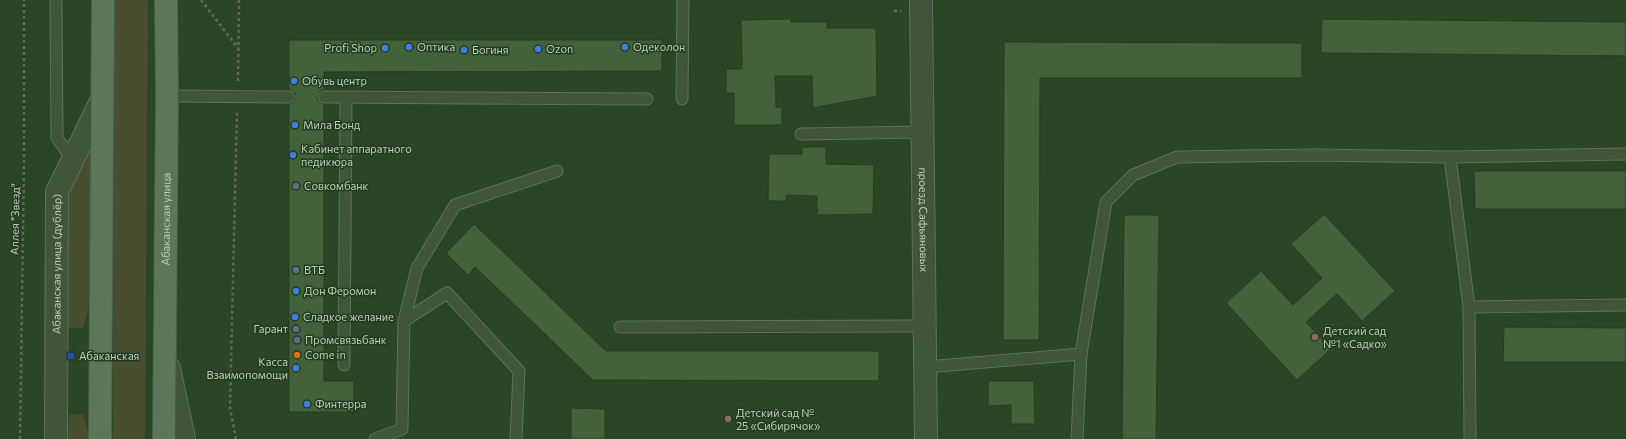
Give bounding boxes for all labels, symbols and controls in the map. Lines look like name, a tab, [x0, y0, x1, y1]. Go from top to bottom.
place label: Оптика	[417, 40, 455, 53]
place label: Одеколон	[633, 40, 685, 53]
place label: Profi Shop	[324, 41, 377, 54]
marker: Оптика	[404, 42, 414, 52]
place label: Ozon	[546, 42, 573, 55]
marker: Одеколон	[620, 42, 630, 52]
marker: Profi Shop	[380, 43, 390, 53]
place label: Богиня	[472, 43, 509, 56]
marker: Ozon	[533, 44, 543, 54]
marker: Богиня	[459, 45, 469, 55]
place label: Обувь центр	[302, 74, 367, 87]
marker: Обувь центр	[289, 76, 299, 86]
place label: Мила Бонд	[303, 118, 361, 131]
marker: Мила Бонд	[290, 120, 300, 130]
place label: Кабинет аппаратного педикюра	[301, 142, 412, 168]
marker: Кабинет аппаратного педикюра	[288, 150, 298, 160]
street label: проезд Сафьяновых	[917, 167, 931, 273]
street label: Абаканская улица	[159, 173, 172, 265]
place label: Совкомбанк	[304, 179, 369, 192]
marker: Совкомбанк	[291, 181, 301, 191]
street label: Аллея "Звезд"	[7, 183, 22, 255]
street label: Абаканская улица (дублёр)	[49, 194, 63, 334]
place label: ВТБ	[304, 263, 325, 276]
marker: ВТБ	[291, 265, 301, 275]
place label: Дон Феромон	[304, 284, 376, 297]
marker: Дон Феромон	[291, 286, 301, 296]
place label: Сладкое желание	[303, 310, 394, 323]
marker: Сладкое желание	[290, 312, 300, 322]
place label: Гарант	[253, 322, 288, 335]
marker: Гарант	[291, 324, 301, 334]
place label: Детский сад №1 «Cадко»	[1323, 324, 1387, 350]
marker: Детский сад №1 «Cадко»	[1310, 332, 1320, 342]
place label: Промсвязьбанк	[305, 333, 387, 346]
marker: Промсвязьбанк	[292, 335, 302, 345]
place label: Come in	[305, 348, 346, 361]
place label: Абаканская	[79, 349, 139, 362]
marker: Come in	[292, 350, 302, 360]
marker: Абаканская	[66, 351, 76, 361]
place label: Касса Взаимопомощи	[206, 355, 288, 381]
marker: Касса Взаимопомощи	[291, 363, 301, 373]
place label: Финтерра	[315, 397, 366, 410]
marker: Финтерра	[302, 399, 312, 409]
place label: Детский сад № 25 «Сибирячок»	[736, 406, 820, 432]
marker: Детский сад № 25 «Сибирячок»	[723, 414, 733, 424]

